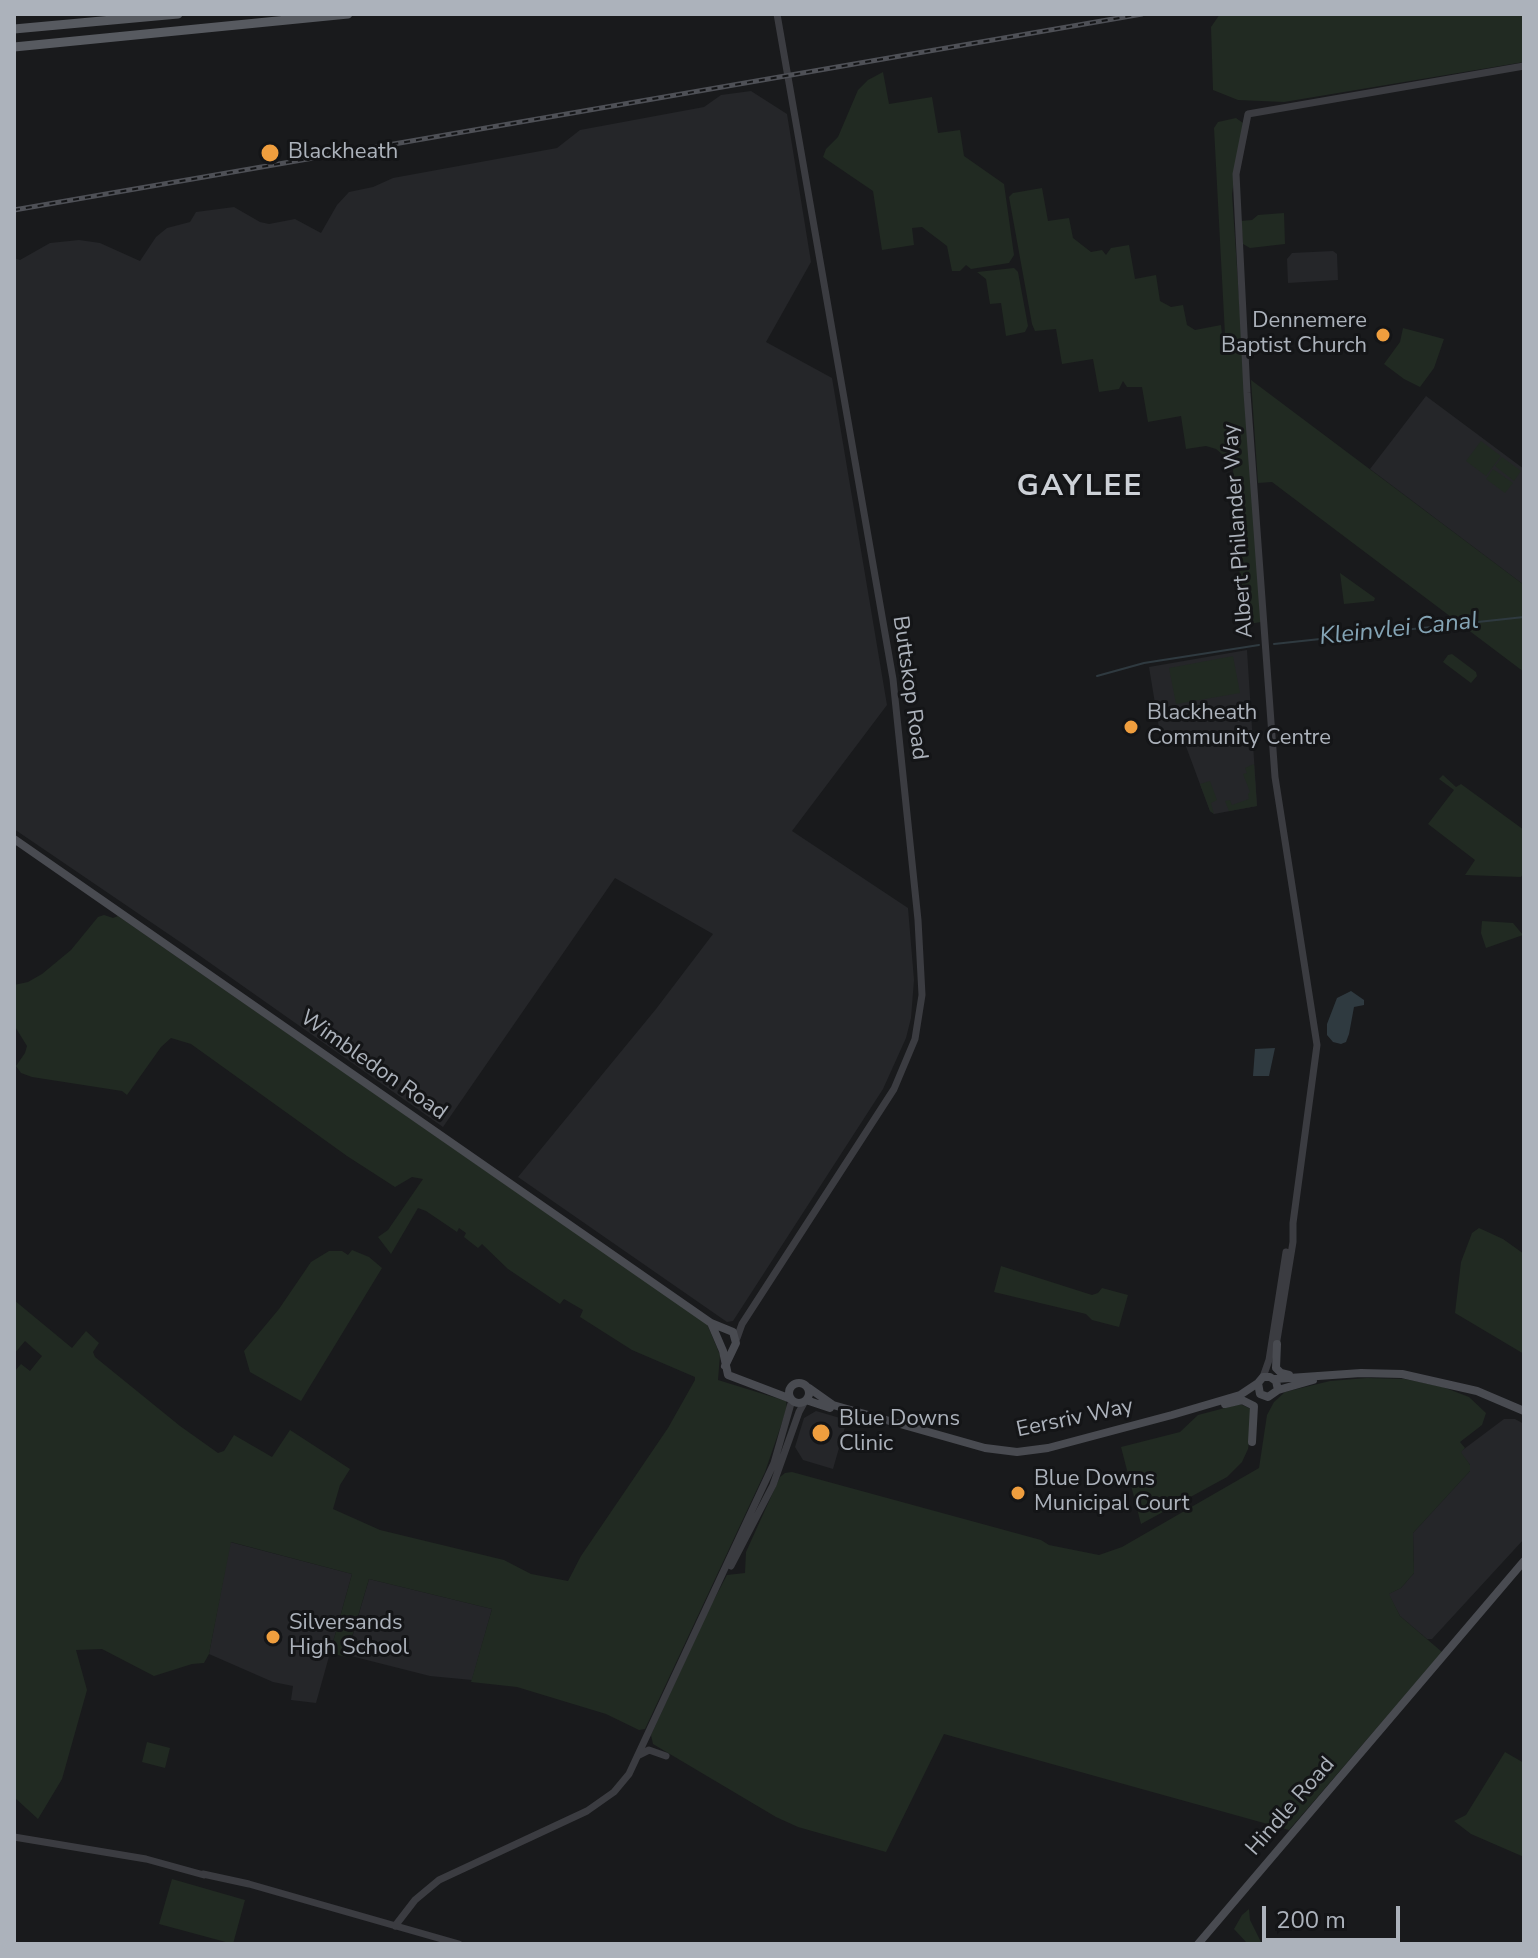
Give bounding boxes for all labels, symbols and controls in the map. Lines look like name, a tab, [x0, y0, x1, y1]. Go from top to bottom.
place label: Blackheath	[288, 140, 398, 166]
marker: Blackheath	[259, 142, 281, 164]
place label: Dennemere Baptist Church	[1221, 309, 1367, 360]
marker: Dennemere Baptist Church	[1374, 326, 1392, 344]
street label: Albert Philander Way	[1218, 423, 1260, 639]
district label: GAYLEE	[1017, 470, 1143, 506]
water label: Kleinvlei Canal	[1318, 607, 1480, 653]
street label: Buttskop Road	[886, 614, 932, 762]
place label: Blackheath Community Centre	[1147, 701, 1331, 752]
marker: Blackheath Community Centre	[1122, 718, 1140, 736]
street label: Wimbledon Road	[294, 1005, 452, 1127]
street label: Eersriv Way	[1014, 1394, 1136, 1444]
place label: Blue Downs Clinic	[839, 1407, 960, 1458]
marker: Blue Downs Clinic	[810, 1422, 832, 1444]
place label: Blue Downs Municipal Court	[1034, 1467, 1189, 1518]
marker: Blue Downs Municipal Court	[1009, 1484, 1027, 1502]
place label: Silversands High School	[289, 1611, 409, 1662]
marker: Silversands High School	[264, 1628, 282, 1646]
street label: Hindle Road	[1241, 1752, 1341, 1862]
scale bar	[1266, 1890, 1404, 1940]
text: 200 m	[1276, 1904, 1346, 1936]

